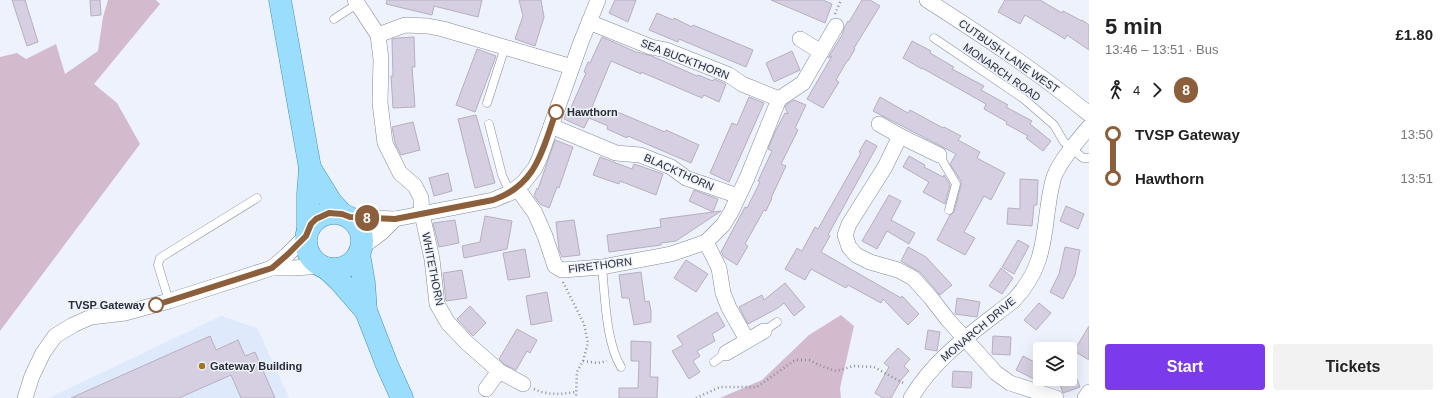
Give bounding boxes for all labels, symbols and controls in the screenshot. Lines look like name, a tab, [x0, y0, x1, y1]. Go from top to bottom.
text: 5 min	[1105, 14, 1162, 39]
street label: CUTBUSH LANE WEST	[956, 17, 1062, 95]
text: £1.80	[1395, 26, 1433, 43]
street label: SEA BUCKTHORN	[639, 37, 731, 81]
street label: MONARCH ROAD	[961, 41, 1043, 103]
text: 13:46 – 13:51 · Bus	[1105, 42, 1218, 57]
icon: walk	[1105, 79, 1127, 101]
icon: forward	[1146, 79, 1168, 101]
text: 8	[1182, 82, 1190, 98]
text: 4	[1133, 83, 1140, 98]
marker: Hawthorn	[548, 104, 564, 120]
place label: Hawthorn	[567, 106, 618, 118]
text: TVSP Gateway	[1135, 126, 1240, 143]
text: 13:50	[1400, 127, 1433, 142]
street label: BLACKTHORN	[642, 151, 716, 193]
text: Hawthorn	[1135, 170, 1204, 187]
text: 13:51	[1400, 171, 1433, 186]
line badge: 8	[354, 205, 380, 231]
text: 8	[363, 210, 371, 226]
street label: WHITETHORN	[420, 231, 446, 307]
street label: FIRETHORN	[567, 255, 633, 275]
street label: MONARCH DRIVE	[938, 294, 1018, 364]
marker: TVSP Gateway	[148, 297, 164, 313]
place label: TVSP Gateway	[68, 299, 146, 311]
map controls	[1033, 342, 1077, 386]
button: layers	[1033, 342, 1077, 386]
button: Start	[1105, 344, 1265, 390]
button: Tickets	[1273, 344, 1433, 390]
place label: Gateway Building	[210, 360, 302, 372]
marker: Gateway Building	[197, 361, 207, 371]

